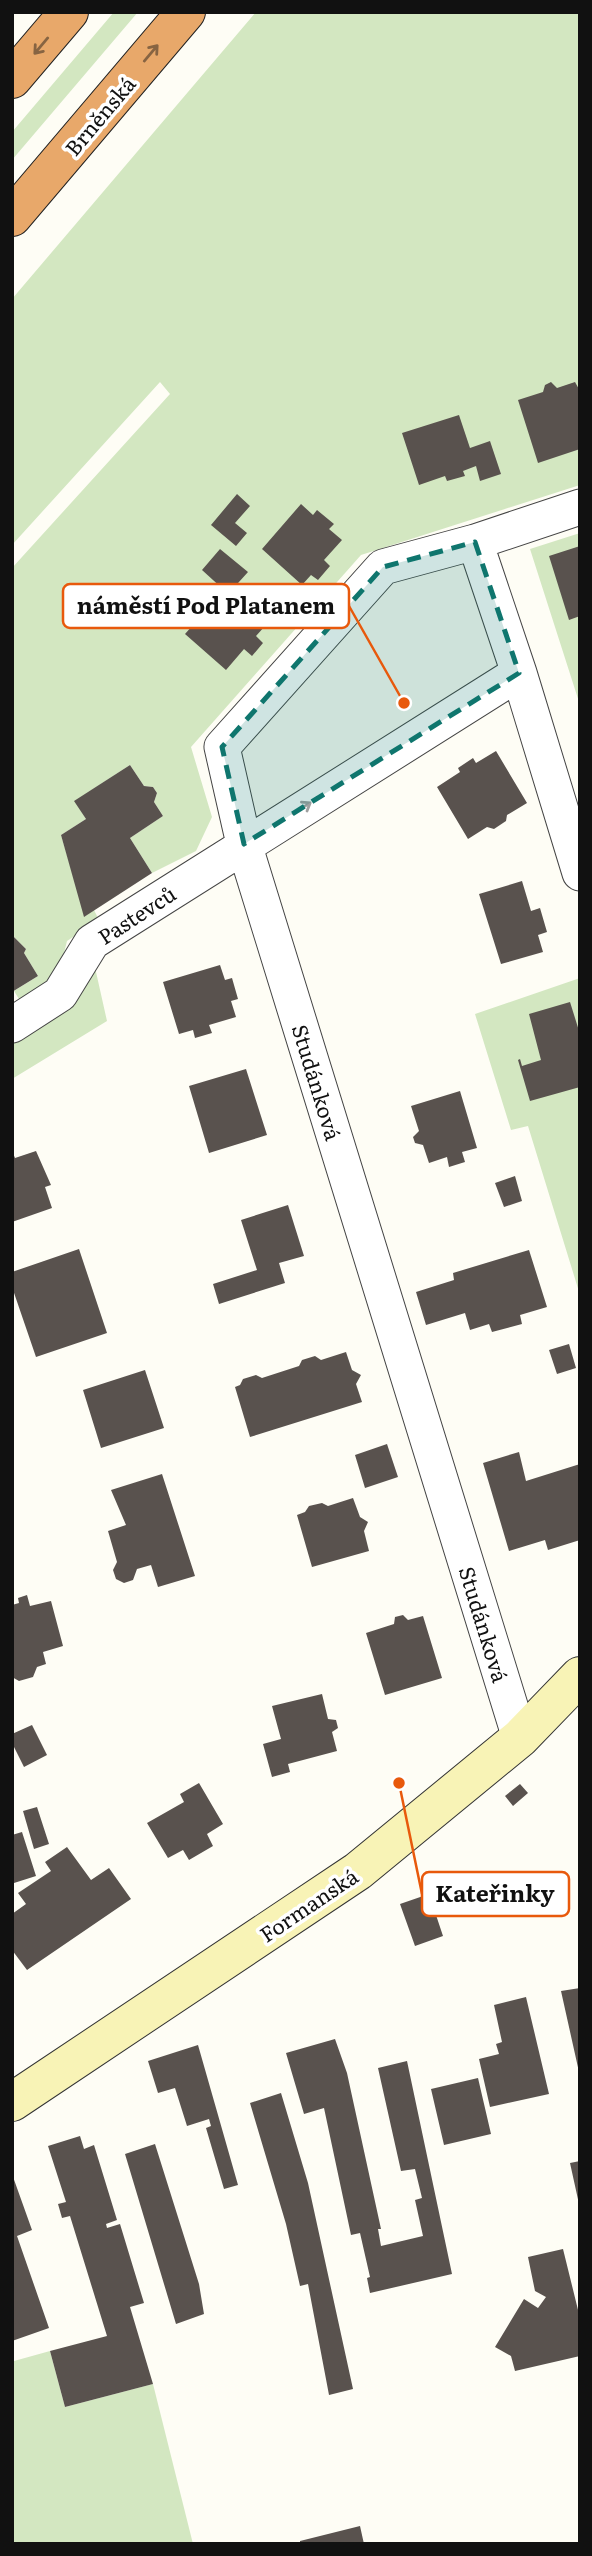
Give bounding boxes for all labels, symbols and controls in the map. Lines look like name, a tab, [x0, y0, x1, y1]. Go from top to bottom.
one-way arrow	[33, 36, 48, 54]
one-way arrow	[143, 44, 159, 62]
street label: Brněnská	[56, 68, 142, 162]
callout: náměstí Pod Platanem	[63, 584, 349, 628]
text: náměstí Pod Platanem	[77, 587, 335, 621]
one-way arrow	[292, 801, 312, 815]
street label: Pastevců	[91, 877, 181, 951]
street label: Studánková	[286, 1020, 351, 1144]
street label: Studánková	[453, 1562, 518, 1686]
street label: Formanská	[253, 1859, 364, 1948]
callout: Kateřinky	[422, 1872, 569, 1916]
text: Kateřinky	[435, 1875, 555, 1909]

